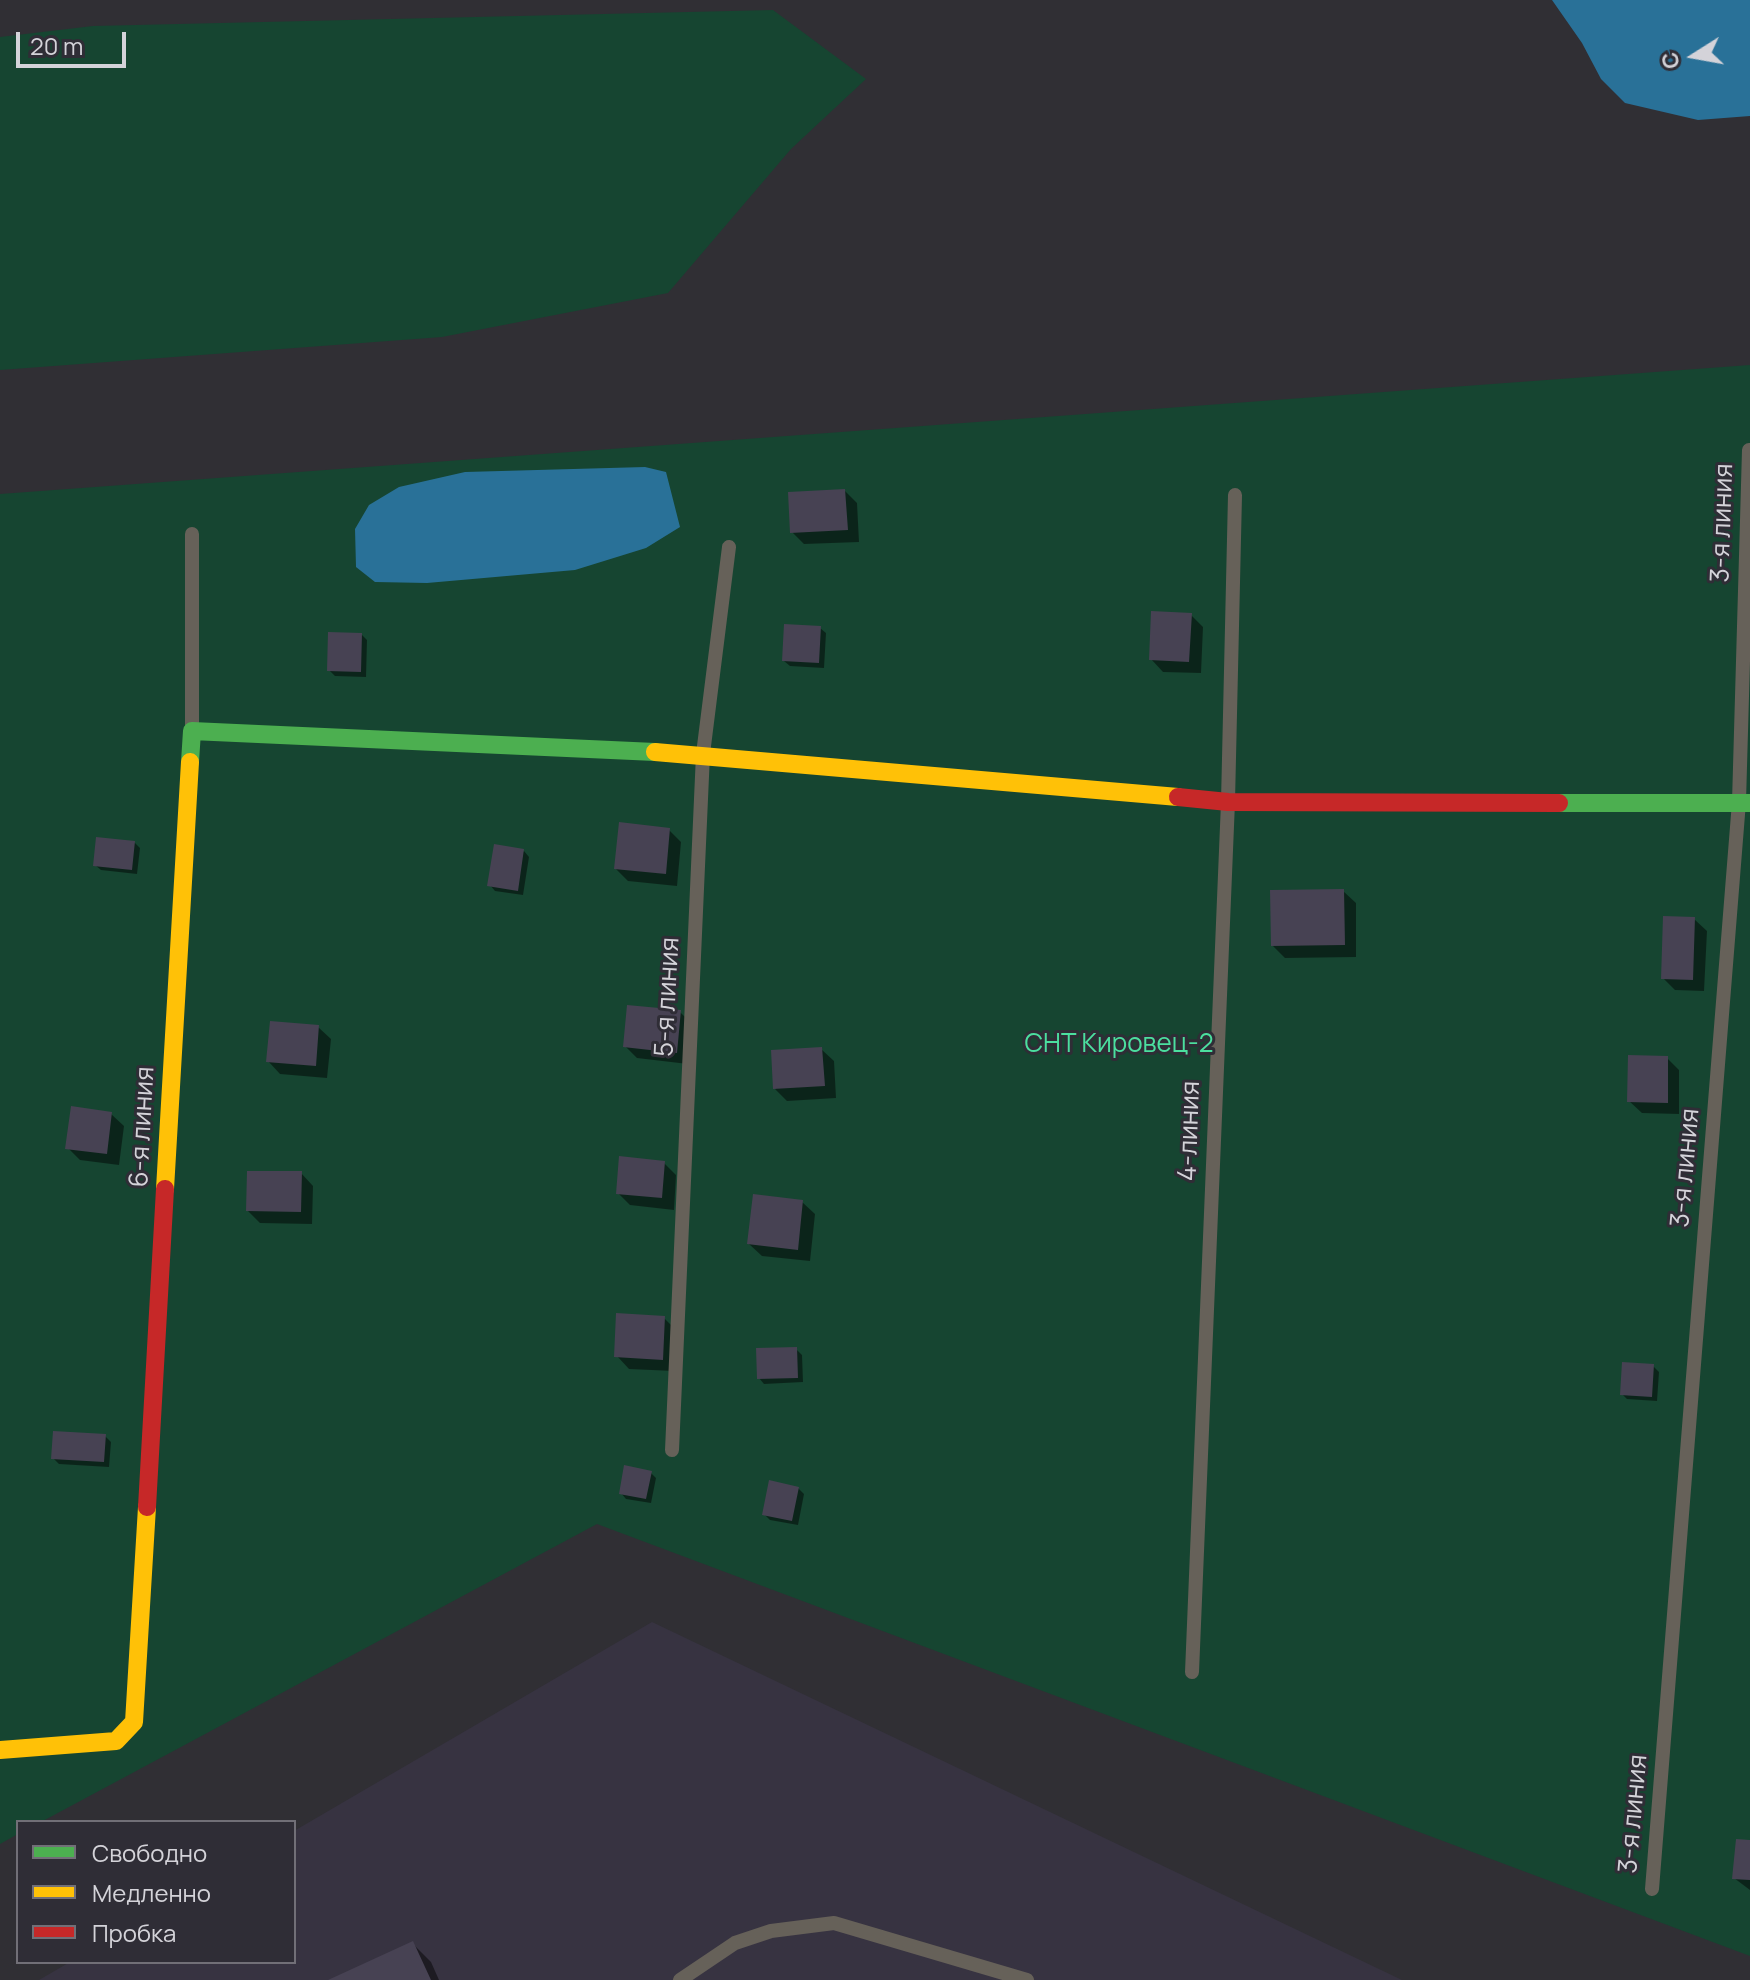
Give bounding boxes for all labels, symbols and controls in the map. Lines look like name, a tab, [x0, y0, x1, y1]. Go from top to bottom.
scale bar	[20, 16, 130, 66]
north arrow	[1654, 16, 1734, 96]
text: 20 m	[30, 29, 83, 62]
text: С	[1654, 50, 1687, 71]
street label: 3-я линия	[1705, 463, 1741, 583]
street label: 5-я линия	[649, 936, 687, 1058]
park label: СНТ Кировец-2	[1024, 1029, 1214, 1061]
street label: 6-я линия	[124, 1066, 162, 1188]
street label: 4-линия	[1173, 1080, 1207, 1182]
street label: 3-я линия	[1665, 1107, 1707, 1229]
street label: 3-я линия	[1613, 1753, 1655, 1875]
legend	[16, 1820, 296, 1964]
text: Свободно	[92, 1836, 207, 1869]
text: Медленно	[92, 1876, 211, 1909]
text: Пробка	[92, 1916, 176, 1949]

